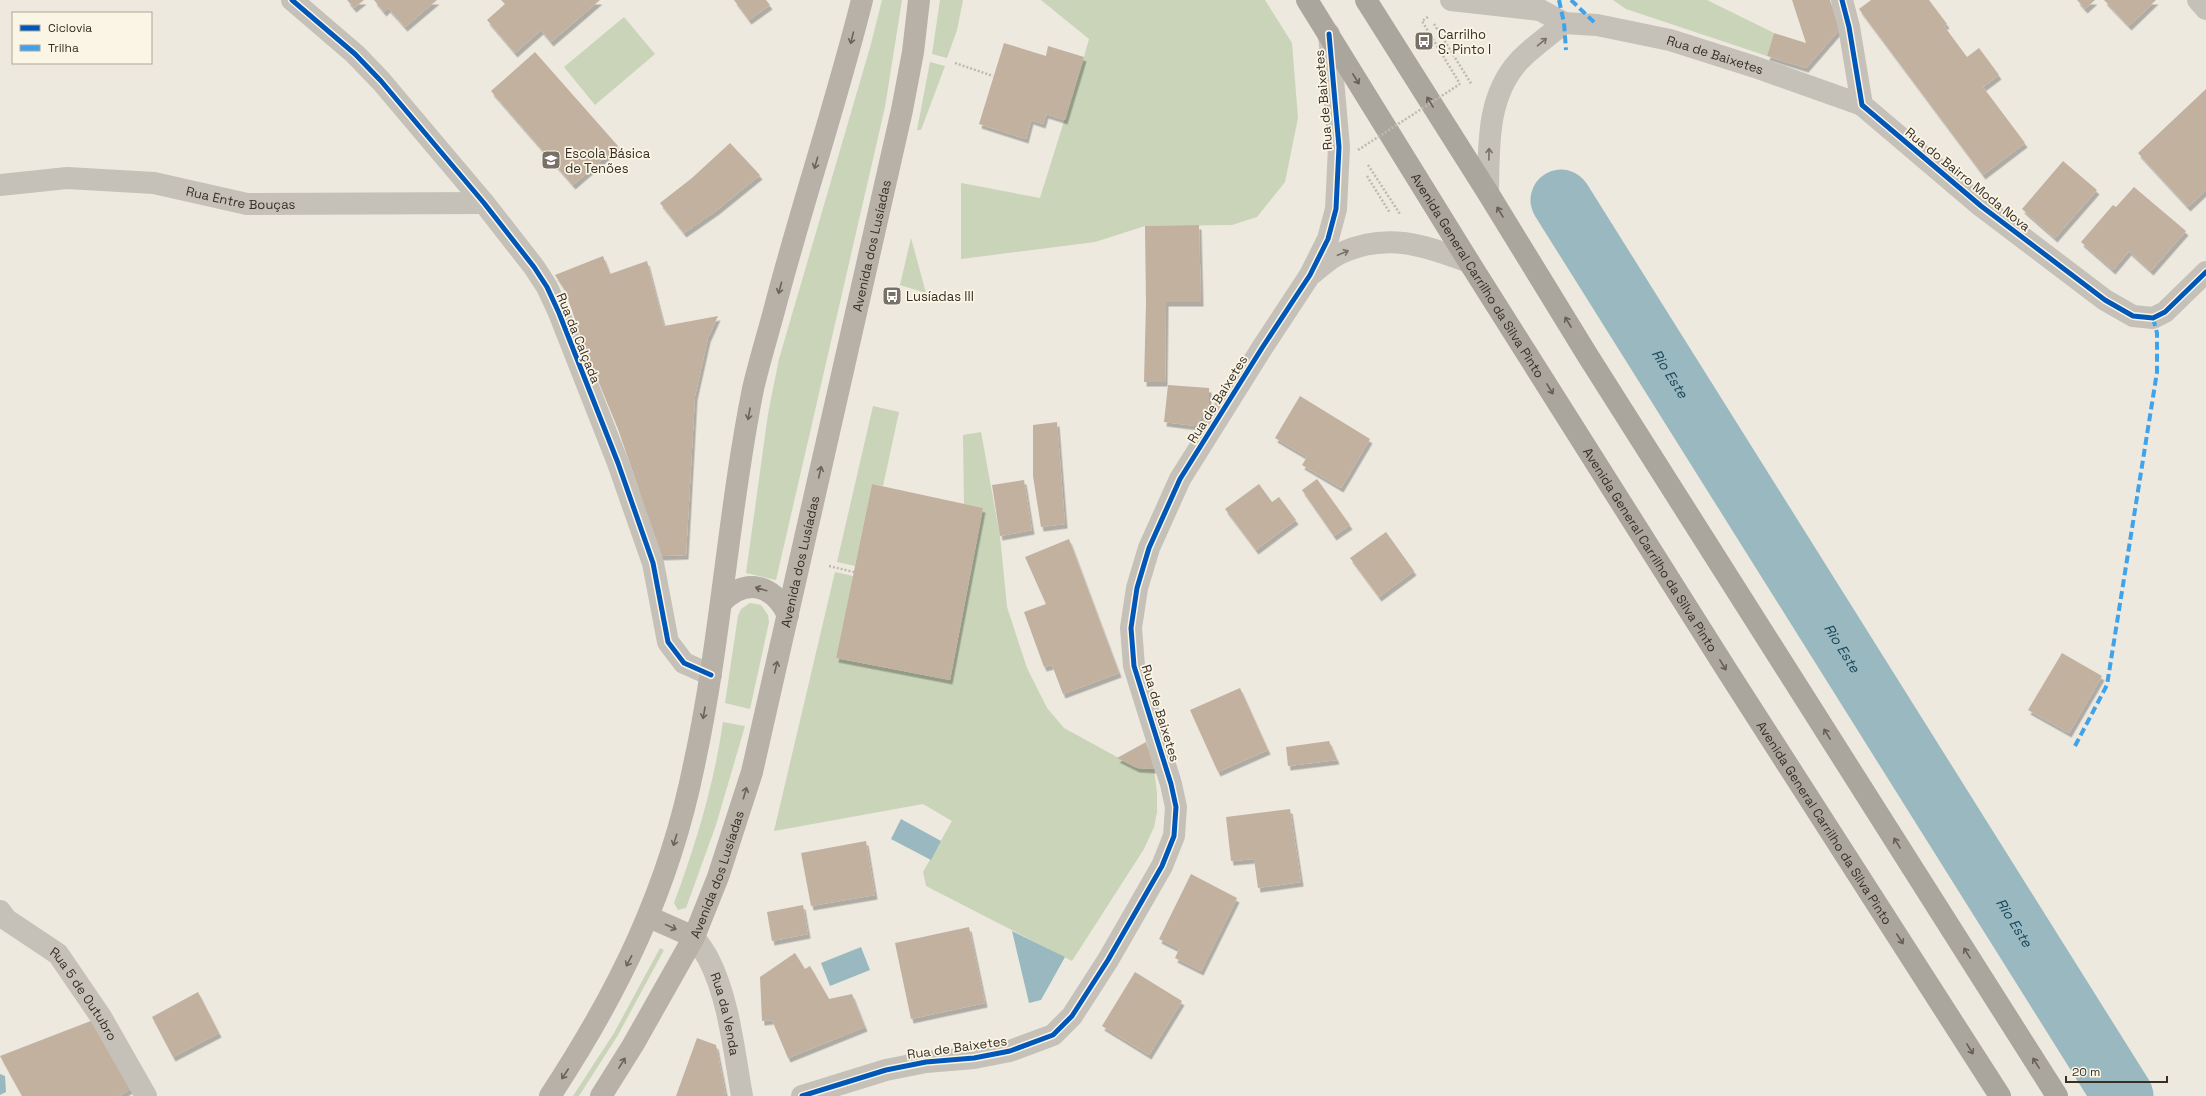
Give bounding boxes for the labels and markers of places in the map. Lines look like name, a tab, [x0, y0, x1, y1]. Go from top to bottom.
place label: Carrilho S. Pinto I	[1438, 26, 1491, 58]
bus stop icon: Carrilho S. Pinto I	[1413, 30, 1435, 52]
place label: Escola Básica de Tenões	[565, 145, 651, 177]
school or university icon: Escola Básica de Tenões	[540, 149, 562, 171]
bus stop icon: Lusíadas III	[881, 285, 903, 307]
place label: Lusíadas III	[906, 288, 974, 305]

